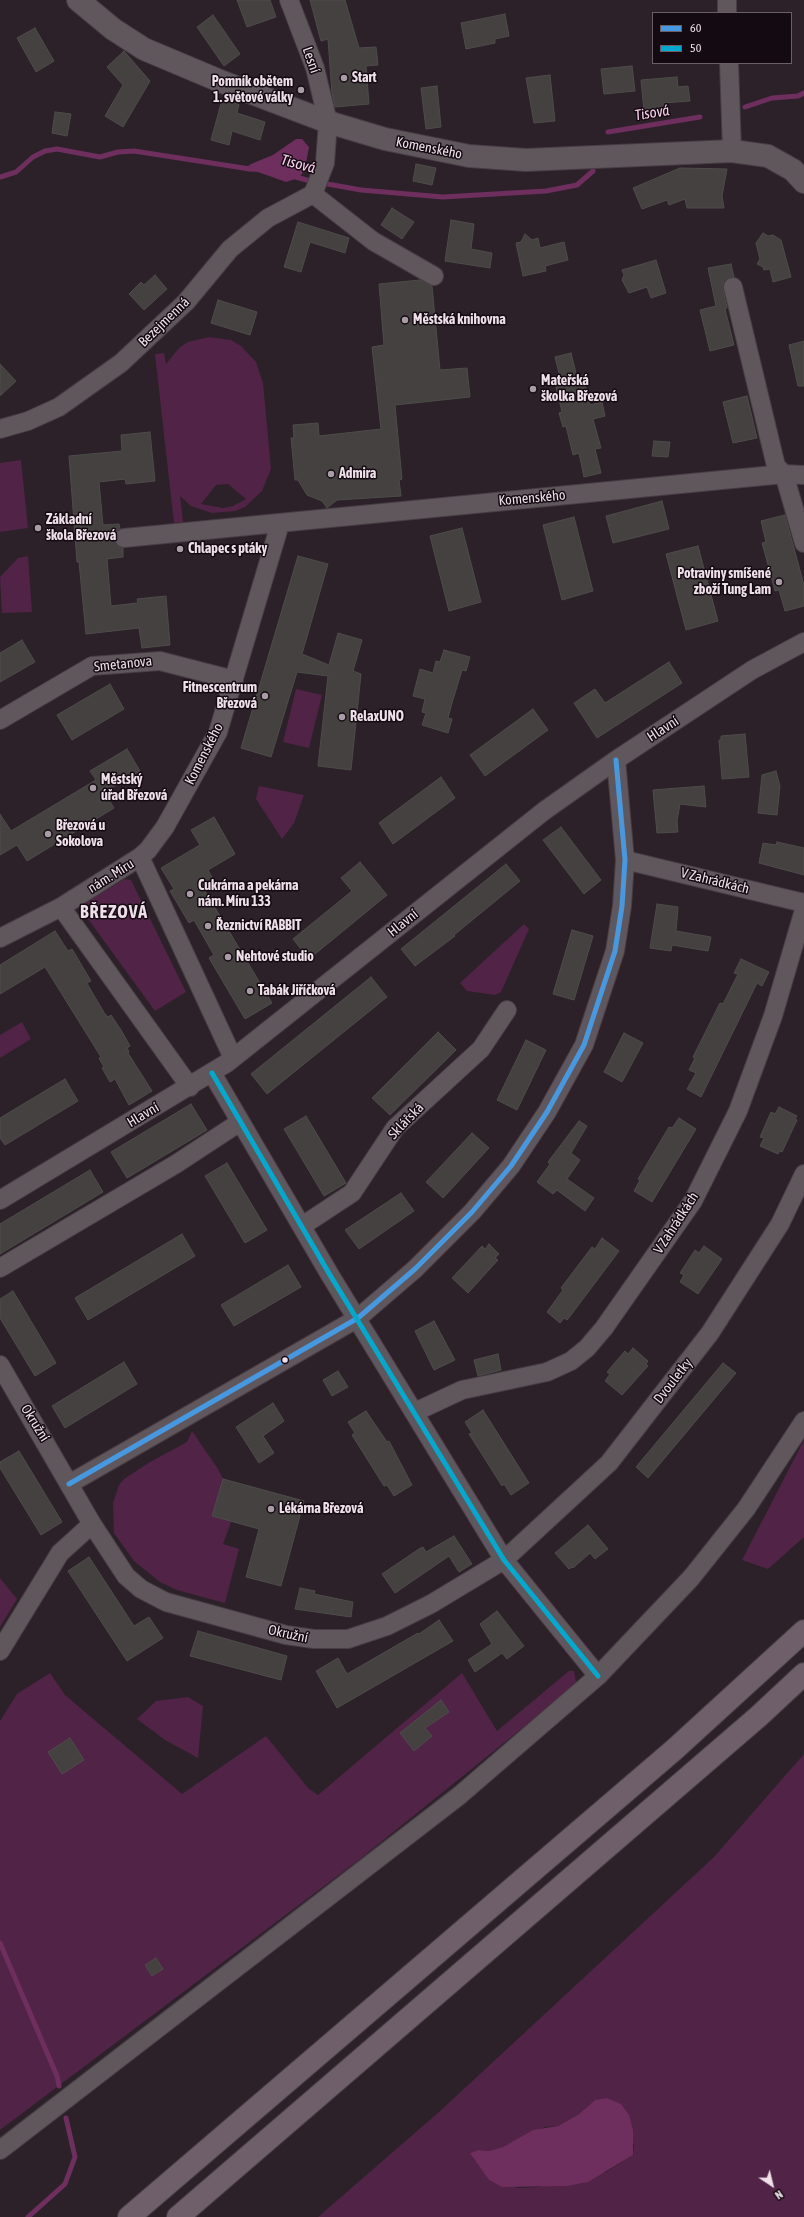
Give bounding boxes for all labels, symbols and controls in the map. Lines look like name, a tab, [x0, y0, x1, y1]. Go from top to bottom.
legend	[652, 12, 792, 64]
text: 60	[690, 21, 701, 35]
text: 50	[690, 41, 701, 55]
street label: Lesní	[299, 45, 323, 75]
place label: Start	[352, 70, 376, 86]
marker: Start	[339, 73, 349, 83]
place label: Pomník obětem 1. světové války	[212, 74, 293, 106]
marker: Pomník obětem 1. světové války	[296, 85, 306, 95]
water label: Tisová	[633, 101, 671, 125]
street label: Komenského	[395, 133, 463, 163]
water label: Tisová	[279, 151, 317, 177]
street label: Bezejmenná	[135, 294, 193, 350]
place label: Městská knihovna	[413, 312, 506, 328]
marker: Městská knihovna	[400, 315, 410, 325]
place label: Mateřská školka Březová	[541, 373, 617, 406]
marker: Mateřská školka Březová	[528, 384, 538, 394]
place label: Admira	[339, 466, 376, 482]
marker: Admira	[326, 469, 336, 479]
street label: Komenského	[498, 487, 566, 509]
place label: Základní škola Březová	[46, 512, 116, 544]
marker: Základní škola Březová	[33, 523, 43, 533]
place label: Chlapec s ptáky	[188, 541, 267, 557]
marker: Chlapec s ptáky	[175, 544, 185, 554]
place label: Potraviny smíšené zboží Tung Lam	[677, 566, 771, 598]
marker: Potraviny smíšené zboží Tung Lam	[774, 577, 784, 587]
street label: Smetanova	[93, 653, 153, 675]
place label: Fitnescentrum Březová	[183, 680, 257, 712]
marker: Fitnescentrum Březová	[260, 691, 270, 701]
place label: RelaxUNO	[350, 709, 404, 725]
marker: RelaxUNO	[337, 712, 347, 722]
street label: Hlavní	[644, 713, 682, 745]
street label: Komenského	[181, 720, 227, 788]
place label: Městský úřad Březová	[101, 772, 167, 804]
marker: Městský úřad Březová	[88, 783, 98, 793]
place label: Březová u Sokolova	[56, 818, 105, 850]
marker: Březová u Sokolova	[43, 829, 53, 839]
street label: nám. Míru	[85, 855, 137, 897]
street label: V Zahrádkách	[679, 864, 751, 898]
place label: Cukrárna a pekárna nám. Míru 133	[198, 878, 298, 910]
marker: Cukrárna a pekárna nám. Míru 133	[185, 889, 195, 899]
district label: BŘEZOVÁ	[80, 901, 148, 923]
street label: Hlavní	[384, 906, 422, 940]
place label: Řeznictví RABBIT	[216, 918, 301, 934]
marker: Řeznictví RABBIT	[203, 921, 213, 931]
place label: Nehtové studio	[236, 949, 314, 965]
marker: Nehtové studio	[223, 952, 233, 962]
place label: Tabák Jiříčková	[258, 983, 336, 999]
marker: Tabák Jiříčková	[245, 986, 255, 996]
street label: Hlavní	[124, 1099, 162, 1131]
street label: Sklářská	[385, 1099, 427, 1143]
street label: V Zahrádkách	[650, 1189, 702, 1257]
unlabelled marker	[280, 1355, 290, 1365]
street label: Dvouletky	[650, 1355, 696, 1407]
street label: Okružní	[17, 1401, 53, 1445]
place label: Lékárna Březová	[279, 1501, 363, 1517]
marker: Lékárna Březová	[266, 1504, 276, 1514]
street label: Okružní	[267, 1622, 309, 1646]
north arrow	[752, 2165, 792, 2205]
text: N	[773, 2188, 785, 2202]

